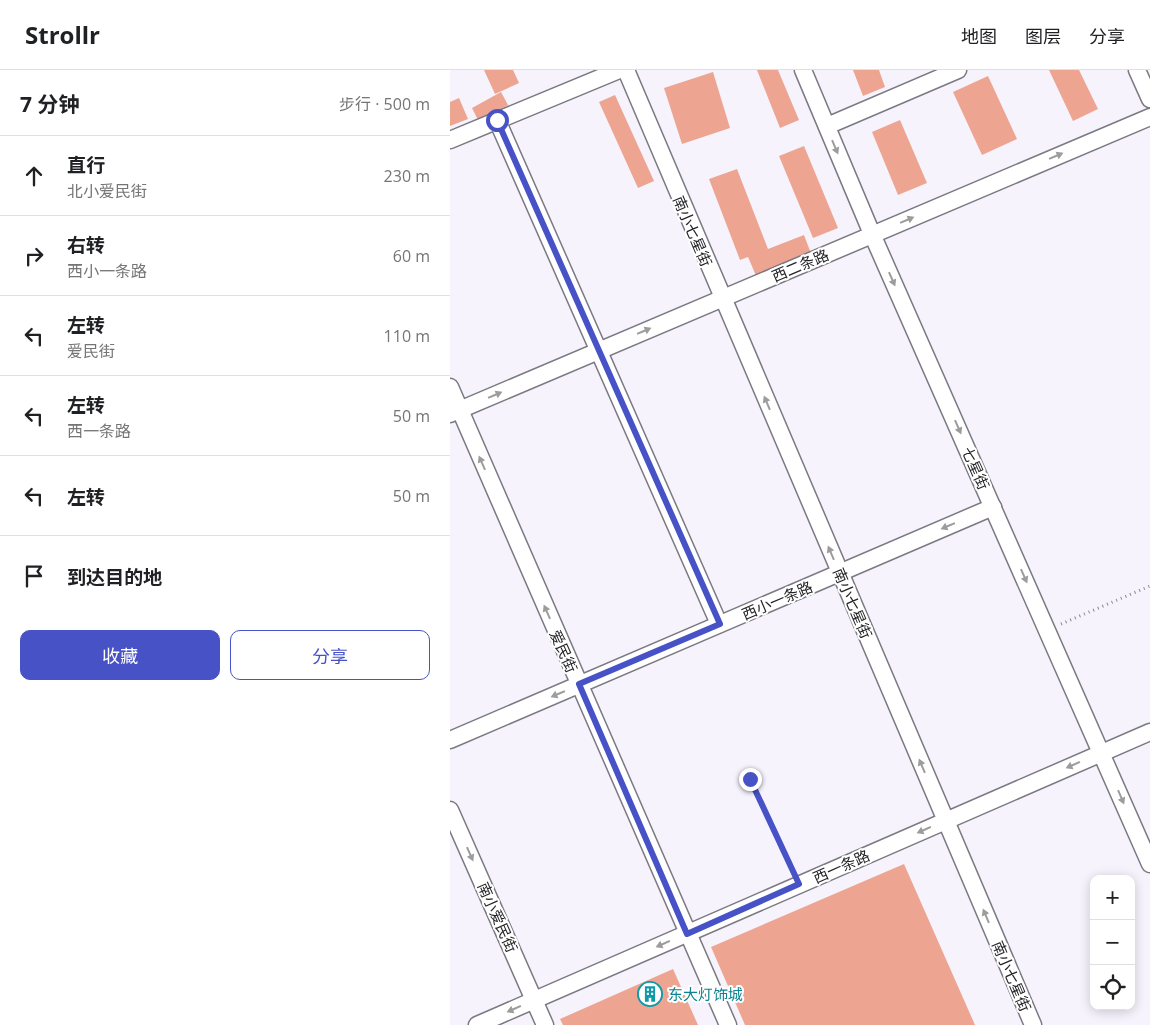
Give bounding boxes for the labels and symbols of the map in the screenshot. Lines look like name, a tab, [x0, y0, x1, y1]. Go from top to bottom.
route start	[486, 109, 509, 132]
one-way arrow	[832, 140, 840, 154]
one-way arrow	[1049, 152, 1063, 160]
street label: 南小七星街	[669, 193, 717, 269]
one-way arrow	[900, 215, 914, 223]
street label: 西二条路	[768, 244, 832, 286]
one-way arrow	[888, 272, 896, 286]
one-way arrow	[637, 327, 651, 335]
one-way arrow	[488, 391, 503, 399]
one-way arrow	[763, 396, 771, 410]
one-way arrow	[954, 420, 962, 434]
street label: 七星街	[958, 443, 994, 493]
one-way arrow	[477, 456, 485, 470]
one-way arrow	[941, 522, 955, 530]
one-way arrow	[827, 545, 835, 560]
street label: 南小七星街	[829, 565, 877, 641]
one-way arrow	[1020, 569, 1028, 583]
street label: 西小一条路	[739, 576, 815, 624]
one-way arrow	[542, 605, 550, 619]
street label: 爱民街	[546, 626, 582, 676]
one-way arrow	[551, 690, 565, 698]
one-way arrow	[918, 759, 926, 773]
one-way arrow	[1066, 762, 1080, 770]
route end	[739, 768, 762, 791]
one-way arrow	[1118, 790, 1126, 804]
one-way arrow	[917, 827, 931, 835]
street label: 西一条路	[810, 845, 872, 887]
one-way arrow	[466, 847, 474, 861]
street label: 南小爱民街	[474, 879, 522, 955]
one-way arrow	[982, 909, 990, 923]
street label: 南小七星街	[988, 938, 1036, 1014]
one-way arrow	[656, 940, 670, 948]
building icon: 东大灯饰城	[637, 981, 663, 1007]
place label: 东大灯饰城	[668, 984, 743, 1004]
one-way arrow	[507, 1005, 521, 1013]

